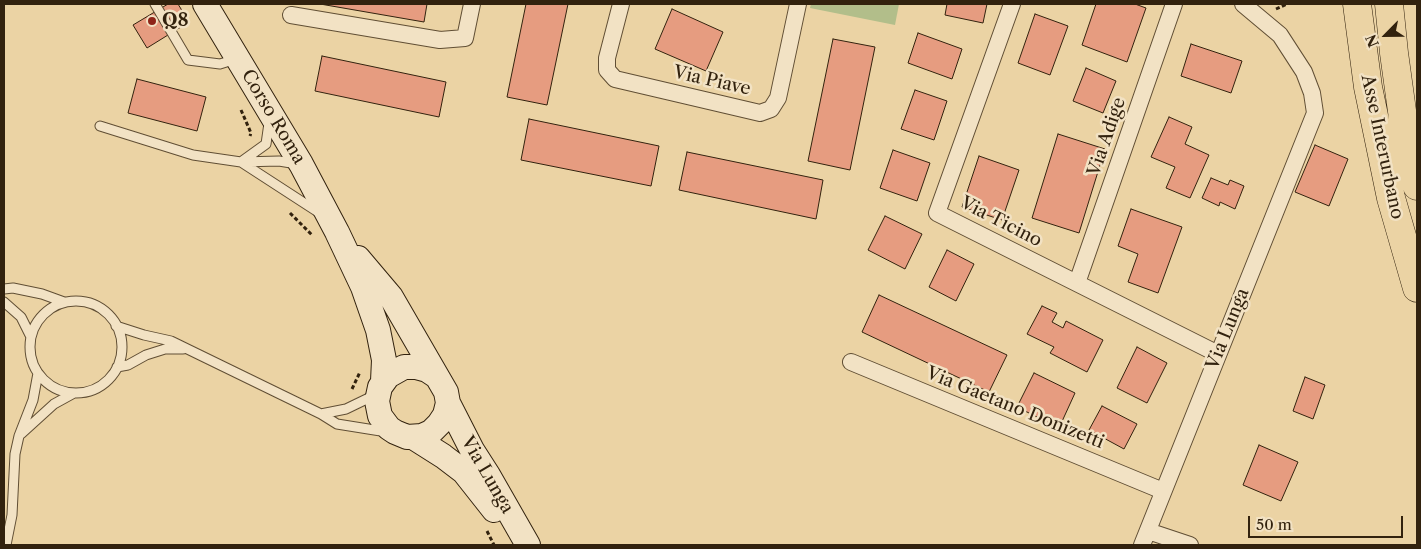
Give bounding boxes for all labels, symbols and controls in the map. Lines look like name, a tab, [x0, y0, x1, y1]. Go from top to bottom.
place label: Q8	[162, 10, 189, 32]
north arrow	[1361, 10, 1411, 60]
marker: Q8	[146, 15, 158, 27]
text: N	[1362, 32, 1383, 50]
street label: Via Piave	[671, 62, 753, 100]
street label: Corso Roma	[236, 66, 310, 168]
street label: Asse Interurbano	[1356, 73, 1408, 221]
street label: Via Adige	[1083, 95, 1131, 179]
street label: Via Ticino	[957, 192, 1045, 252]
street label: Via Lunga	[1202, 285, 1254, 373]
street label: Via Gaetano Donizetti	[923, 362, 1107, 454]
street label: Via Lunga	[456, 432, 518, 518]
scale bar	[1251, 506, 1406, 538]
text: 50 m	[1256, 515, 1292, 534]

